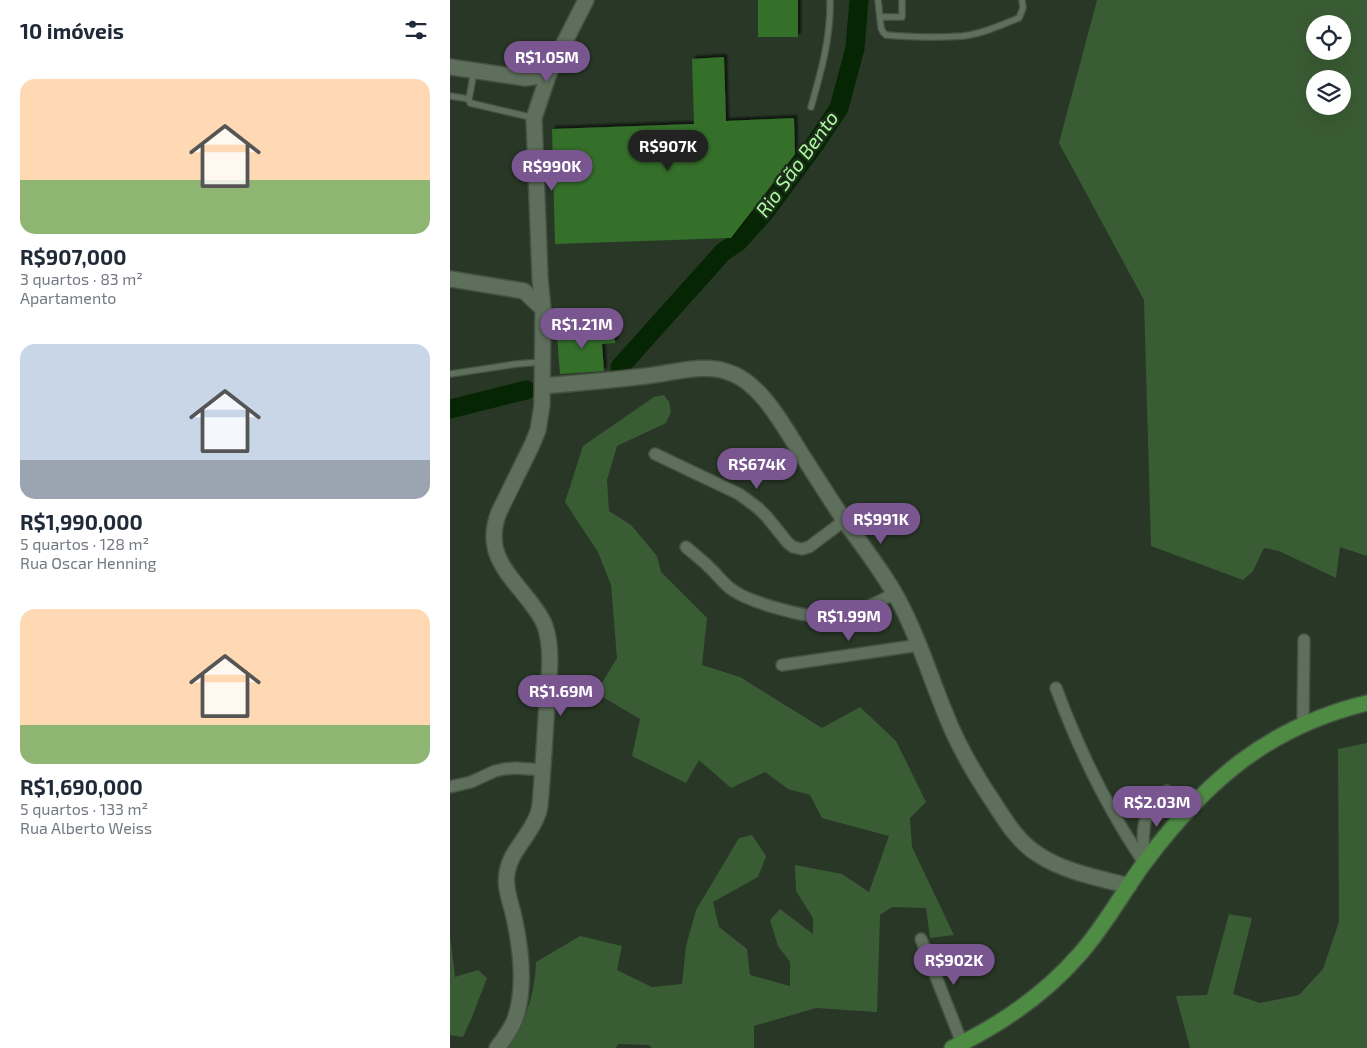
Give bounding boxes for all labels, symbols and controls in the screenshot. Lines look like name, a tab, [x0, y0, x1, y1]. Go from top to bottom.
map controls	[1306, 15, 1351, 115]
button: locate	[1306, 15, 1351, 60]
icon: filters	[402, 16, 430, 44]
text: 10 imóveis	[20, 18, 124, 43]
pin: R$1.05M	[501, 41, 593, 83]
text: R$1.05M	[515, 47, 579, 66]
button: layers	[1306, 70, 1351, 115]
water label: Rio São Bento	[750, 106, 843, 221]
icon: home	[180, 111, 270, 201]
pin: R$907K	[627, 130, 709, 172]
text: R$907K	[639, 136, 697, 155]
pin: R$990K	[511, 150, 593, 192]
text: R$990K	[523, 156, 581, 175]
text: R$907,000	[20, 244, 126, 269]
text: 3 quartos · 83 m²	[20, 269, 143, 288]
text: Apartamento	[20, 288, 116, 307]
pin: R$1.21M	[536, 308, 628, 350]
text: R$1.21M	[551, 314, 613, 333]
icon: home	[180, 376, 270, 466]
pin: R$674K	[716, 448, 798, 490]
text: R$674K	[728, 454, 786, 473]
pin: R$991K	[840, 502, 922, 545]
text: R$1,990,000	[20, 509, 143, 534]
text: R$991K	[853, 509, 909, 528]
text: 5 quartos · 128 m²	[20, 534, 149, 553]
text: Rua Oscar Henning	[20, 553, 157, 572]
pin: R$1.99M	[803, 600, 895, 642]
text: R$1.99M	[817, 606, 881, 625]
icon: home	[180, 641, 270, 731]
pin: R$1.69M	[515, 674, 607, 717]
text: R$1.69M	[529, 681, 593, 700]
text: R$1,690,000	[20, 774, 143, 799]
pin: R$2.03M	[1111, 786, 1203, 828]
text: R$2.03M	[1124, 792, 1190, 811]
text: 5 quartos · 133 m²	[20, 799, 148, 818]
text: Rua Alberto Weiss	[20, 818, 152, 837]
pin: R$902K	[913, 944, 995, 986]
text: R$902K	[925, 950, 983, 969]

